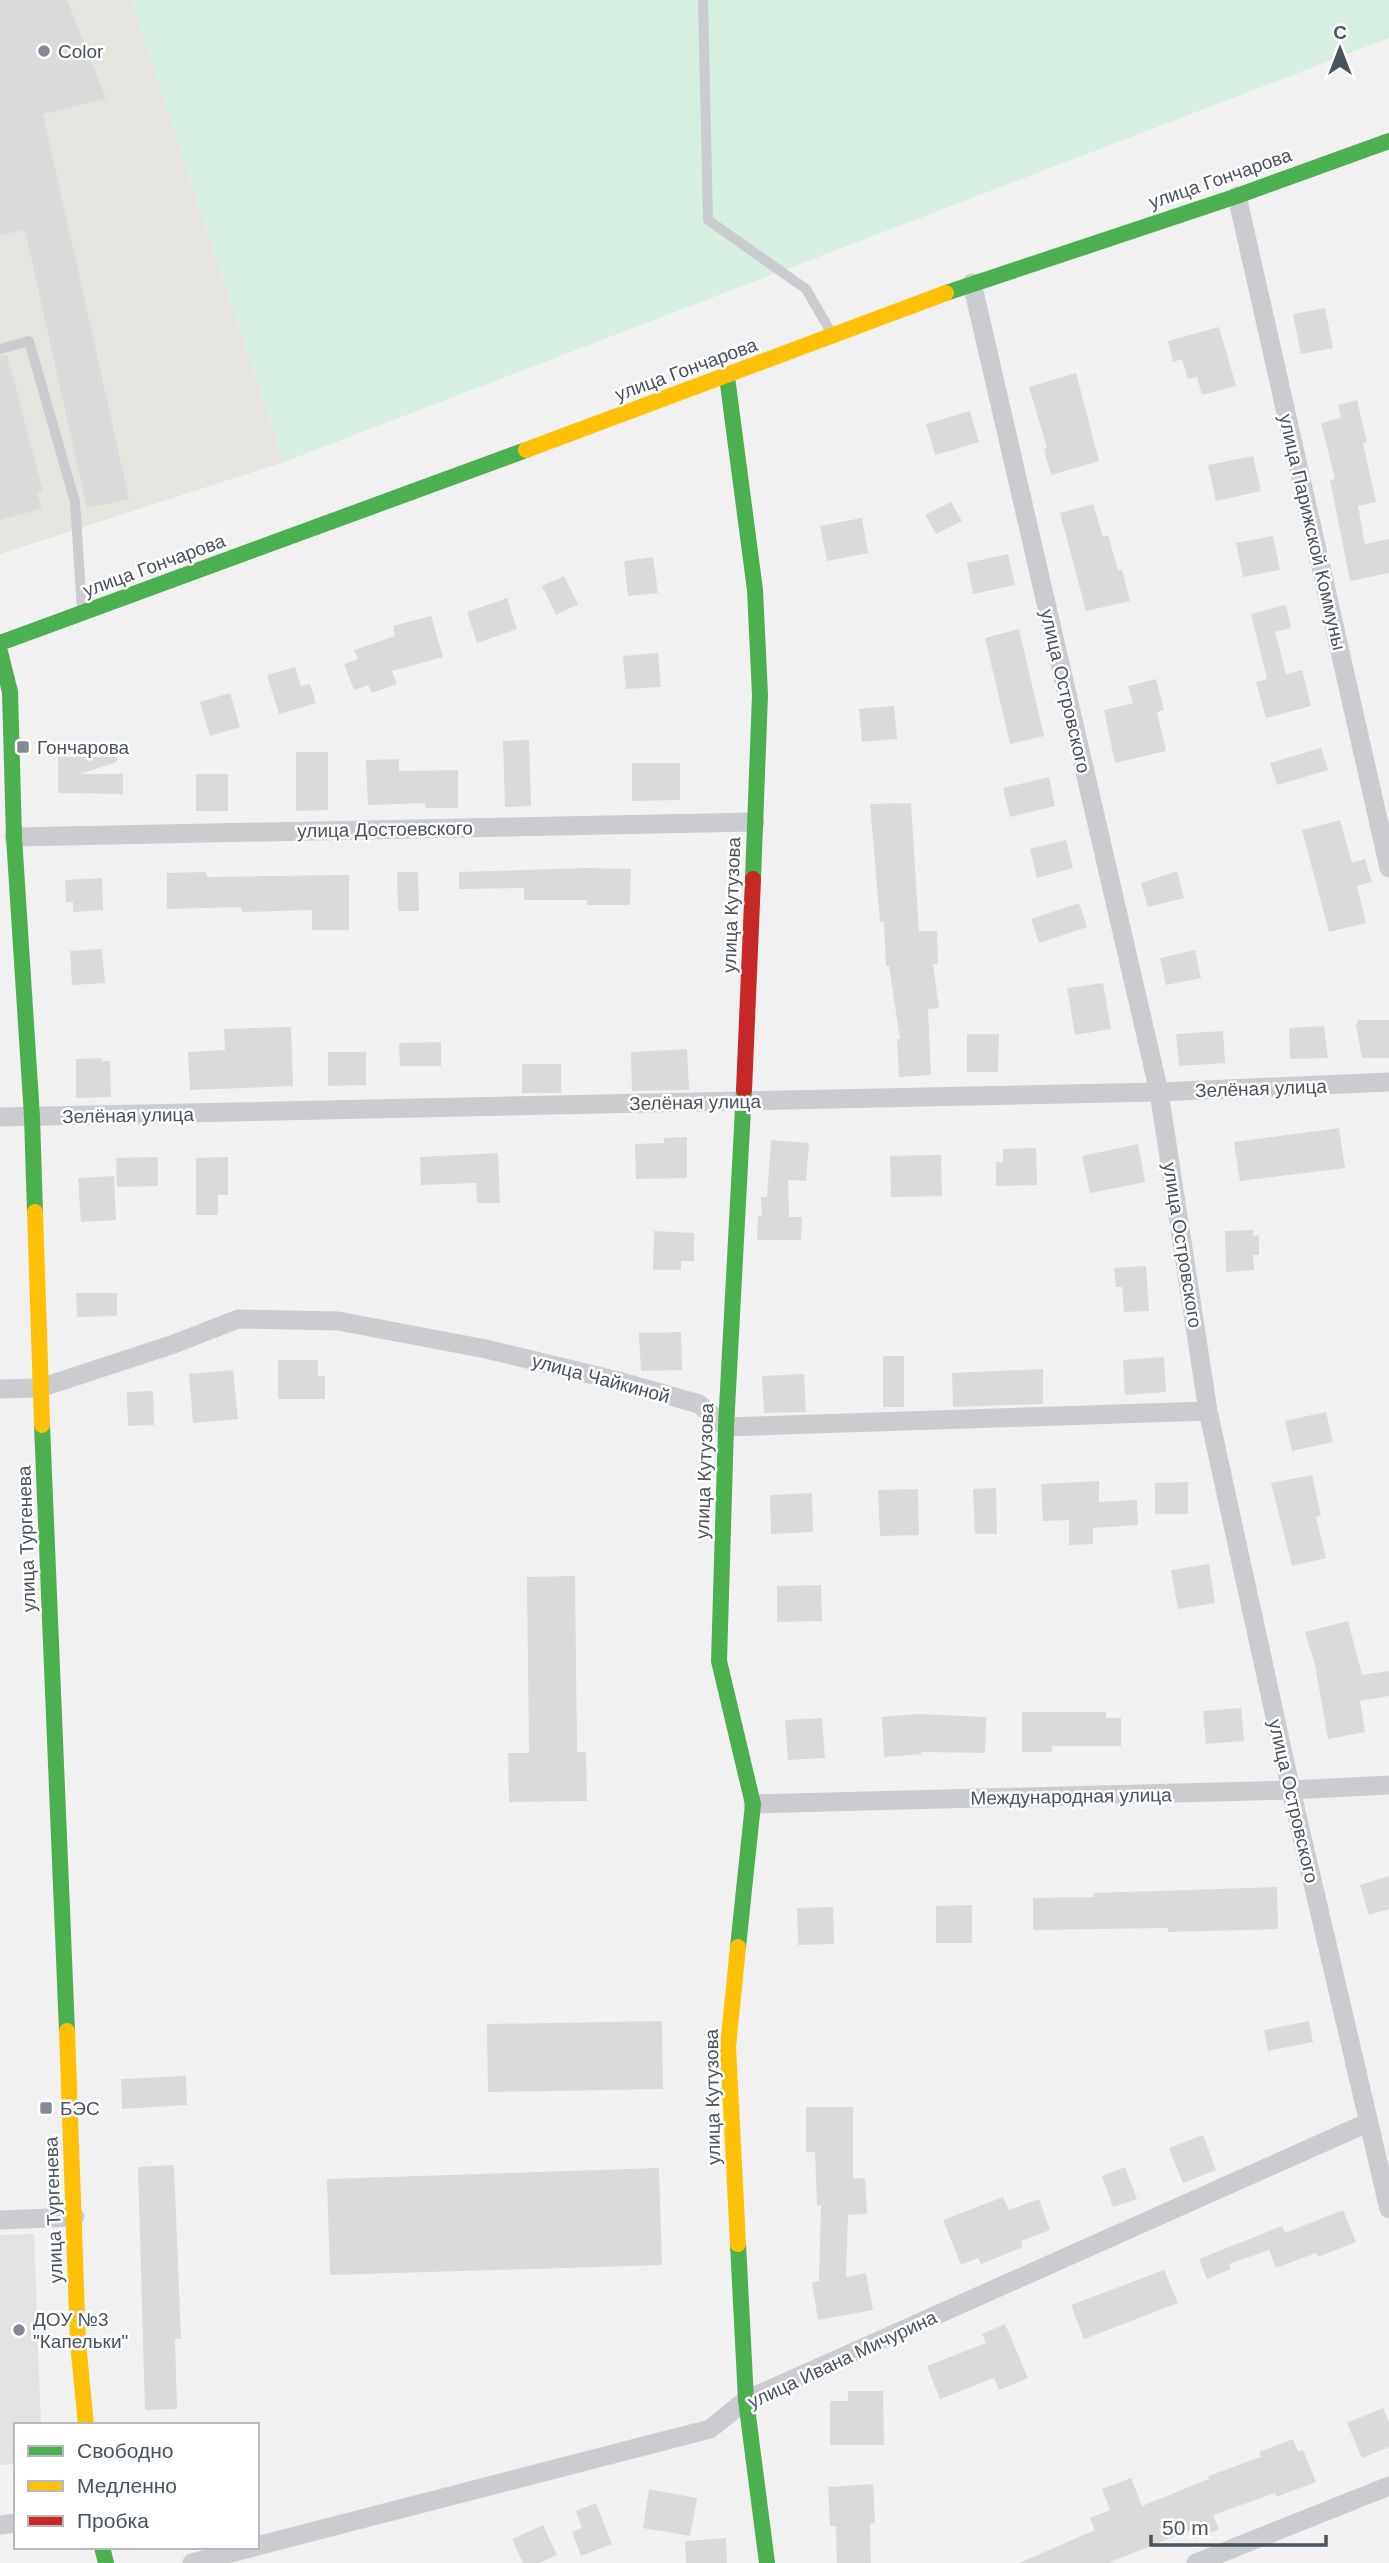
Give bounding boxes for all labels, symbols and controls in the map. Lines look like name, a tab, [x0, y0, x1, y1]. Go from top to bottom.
north arrow	[1305, 14, 1375, 84]
text: С	[1333, 22, 1347, 43]
place label: Color	[58, 41, 104, 62]
marker: Color	[36, 43, 52, 59]
street label: улица Гончарова	[1146, 144, 1295, 213]
street label: улица Гончарова	[612, 334, 760, 405]
street label: улица Парижской Коммуны	[1275, 412, 1350, 652]
street label: улица Гончарова	[80, 530, 228, 601]
street label: улица Островского	[1036, 607, 1095, 775]
place label: Гончарова	[37, 737, 130, 758]
marker: Гончарова	[15, 739, 31, 755]
street label: улица Достоевского	[297, 817, 473, 842]
street label: улица Кутузова	[719, 836, 744, 973]
street label: Зелёная улица	[1195, 1076, 1328, 1101]
street label: Зелёная улица	[629, 1091, 762, 1114]
street label: Зелёная улица	[62, 1104, 195, 1127]
street label: улица Островского	[1159, 1161, 1206, 1329]
street label: улица Чайкиной	[530, 1350, 672, 1407]
street label: улица Кутузова	[692, 1402, 717, 1539]
street label: улица Тургенева	[13, 1465, 40, 1613]
street label: улица Островского	[1264, 1717, 1323, 1885]
street label: Международная улица	[970, 1784, 1172, 1809]
street label: улица Кутузова	[701, 2028, 724, 2165]
place label: БЭС	[60, 2098, 100, 2119]
marker: БЭС	[38, 2100, 54, 2116]
street label: улица Тургенева	[40, 2136, 67, 2284]
street label: улица Ивана Мичурина	[745, 2306, 940, 2412]
place label: ДОУ №3 "Капельки"	[33, 2309, 128, 2352]
marker: ДОУ №3 "Капельки"	[11, 2322, 27, 2338]
legend	[14, 2423, 259, 2549]
text: Свободно	[77, 2439, 174, 2462]
text: Медленно	[77, 2474, 177, 2497]
scale bar	[1151, 2504, 1326, 2548]
text: Пробка	[77, 2509, 149, 2532]
text: 50 m	[1162, 2516, 1209, 2539]

